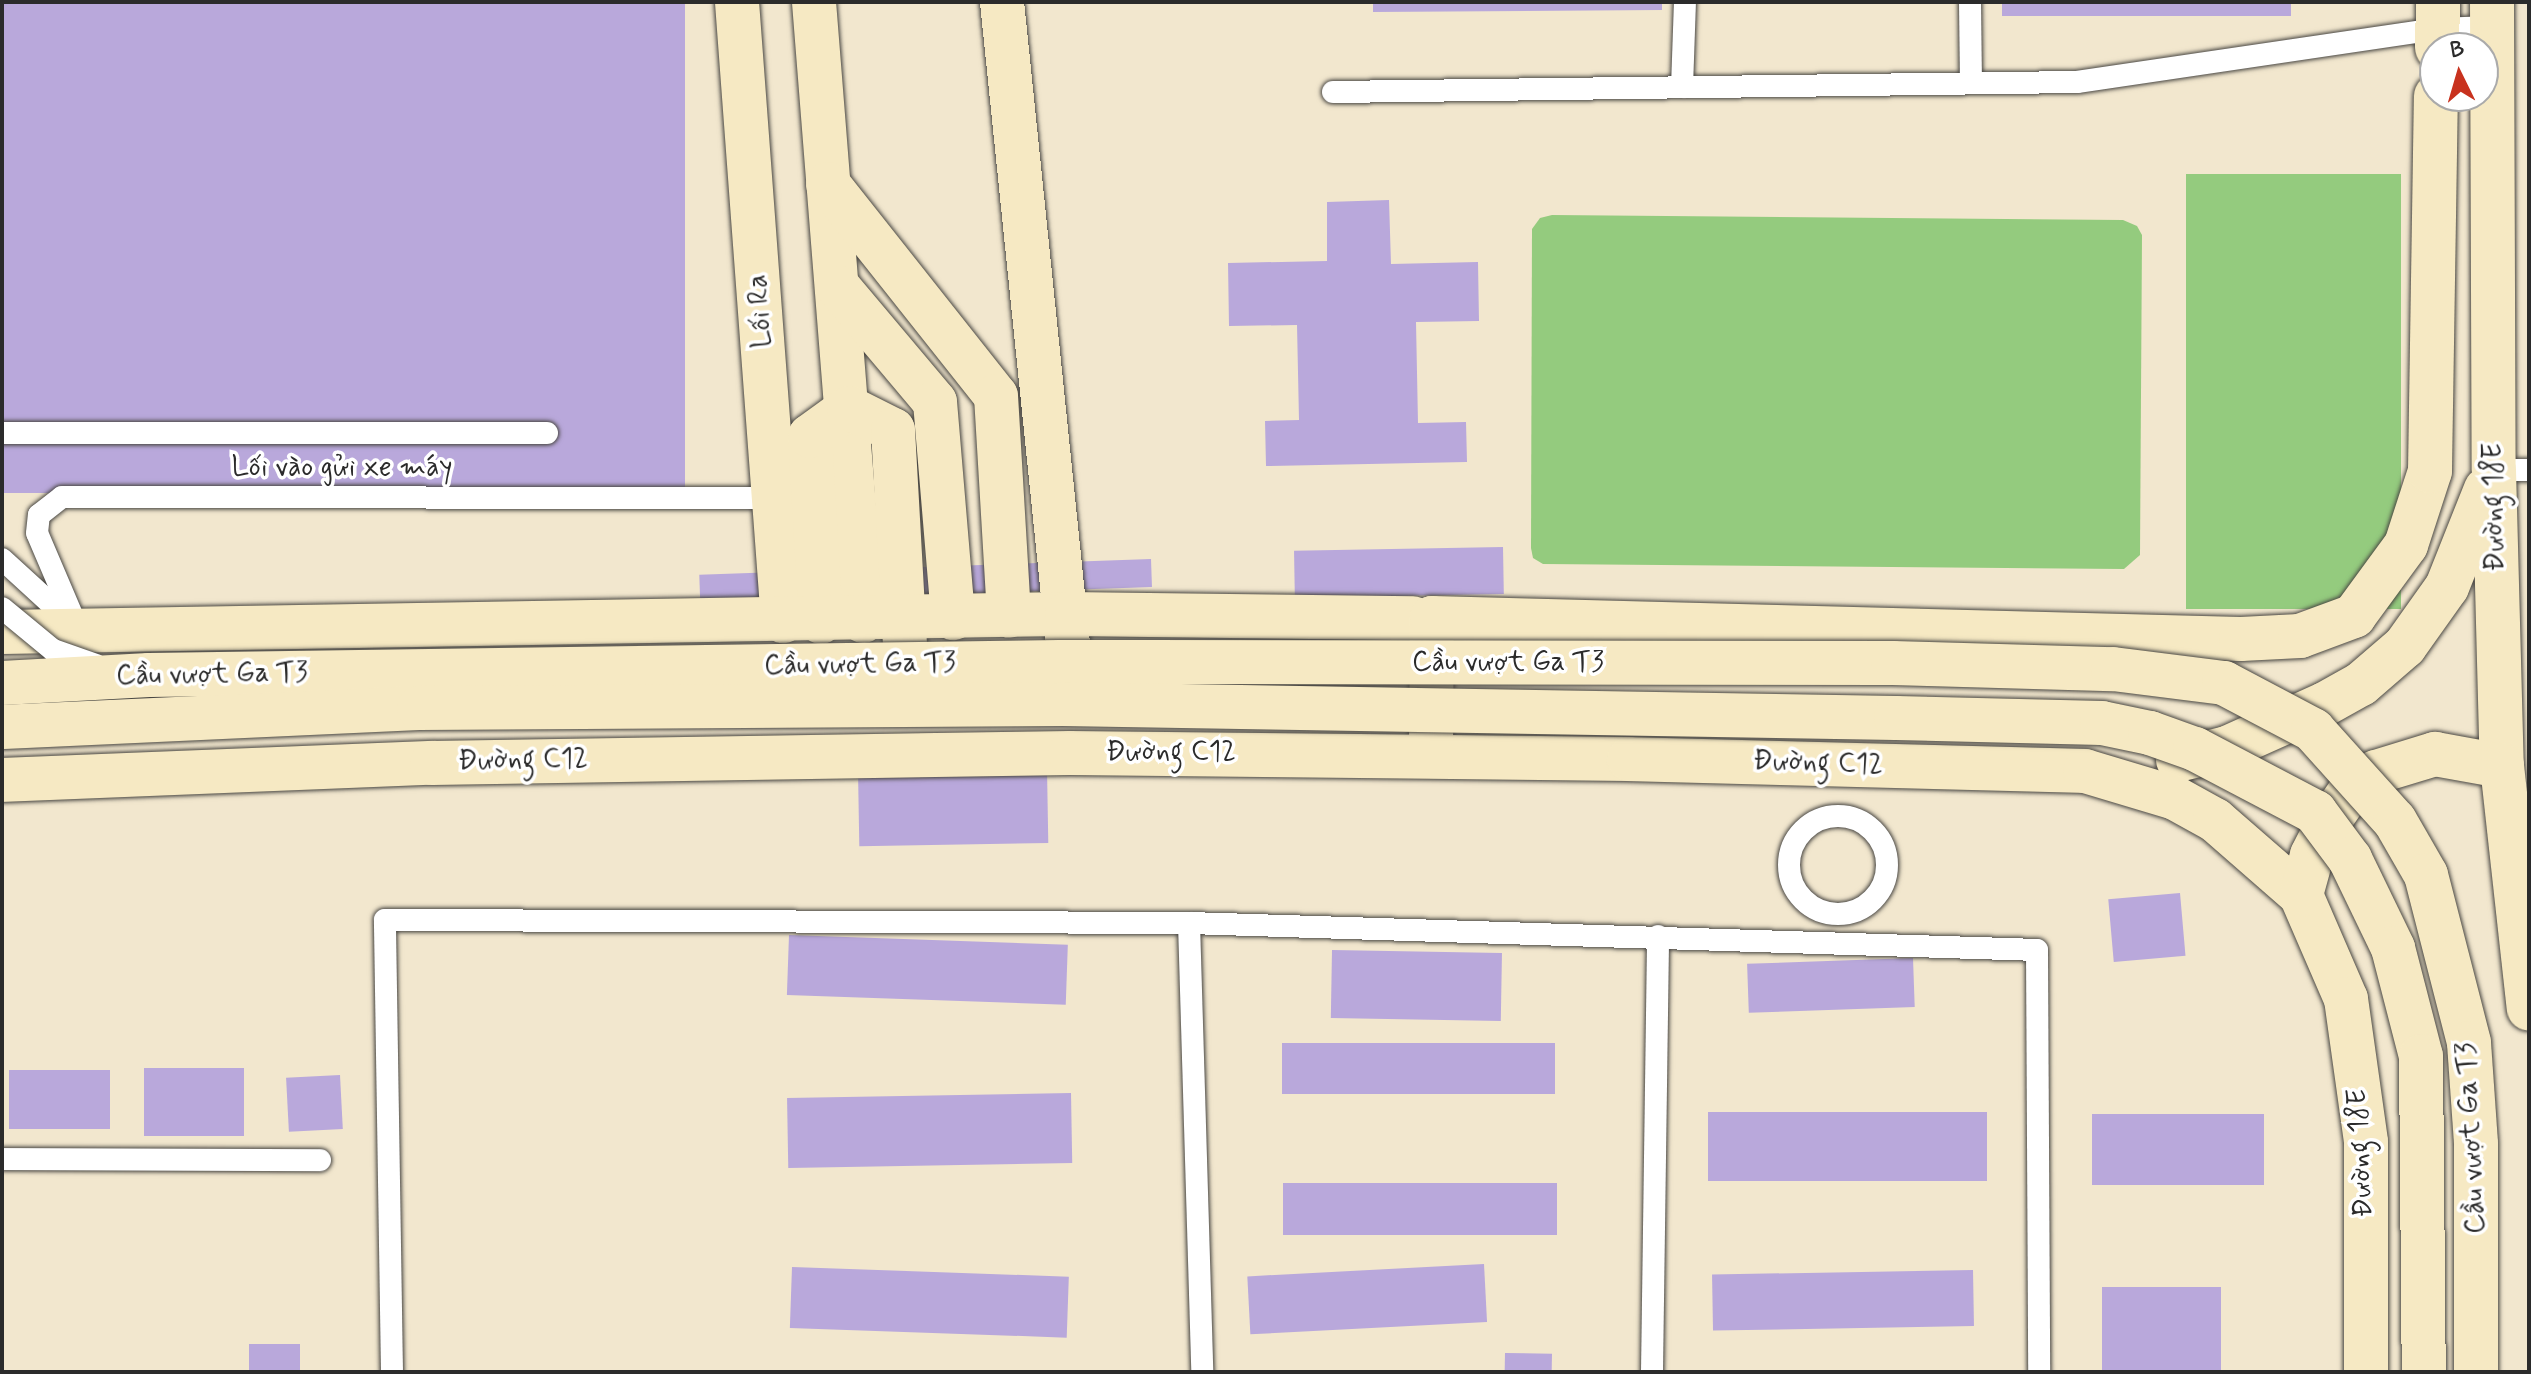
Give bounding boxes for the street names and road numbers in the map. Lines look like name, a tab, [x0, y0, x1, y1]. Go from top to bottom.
street label: Lối Ra	[742, 273, 780, 349]
street label: Đường 18E	[2477, 442, 2513, 572]
street label: Lối vào gửi xe máy	[233, 451, 451, 485]
street label: Cầu vượt Ga T3	[1414, 646, 1602, 680]
street label: Cầu vượt Ga T3	[766, 647, 954, 683]
street label: Cầu vượt Ga T3	[118, 657, 306, 693]
street label: Đường C12	[1105, 736, 1237, 770]
street label: Đường C12	[457, 743, 589, 779]
street label: Đường C12	[1751, 745, 1885, 783]
street label: Cầu vượt Ga T3	[2450, 1043, 2494, 1233]
street label: Đường 18E	[2341, 1088, 2381, 1218]

